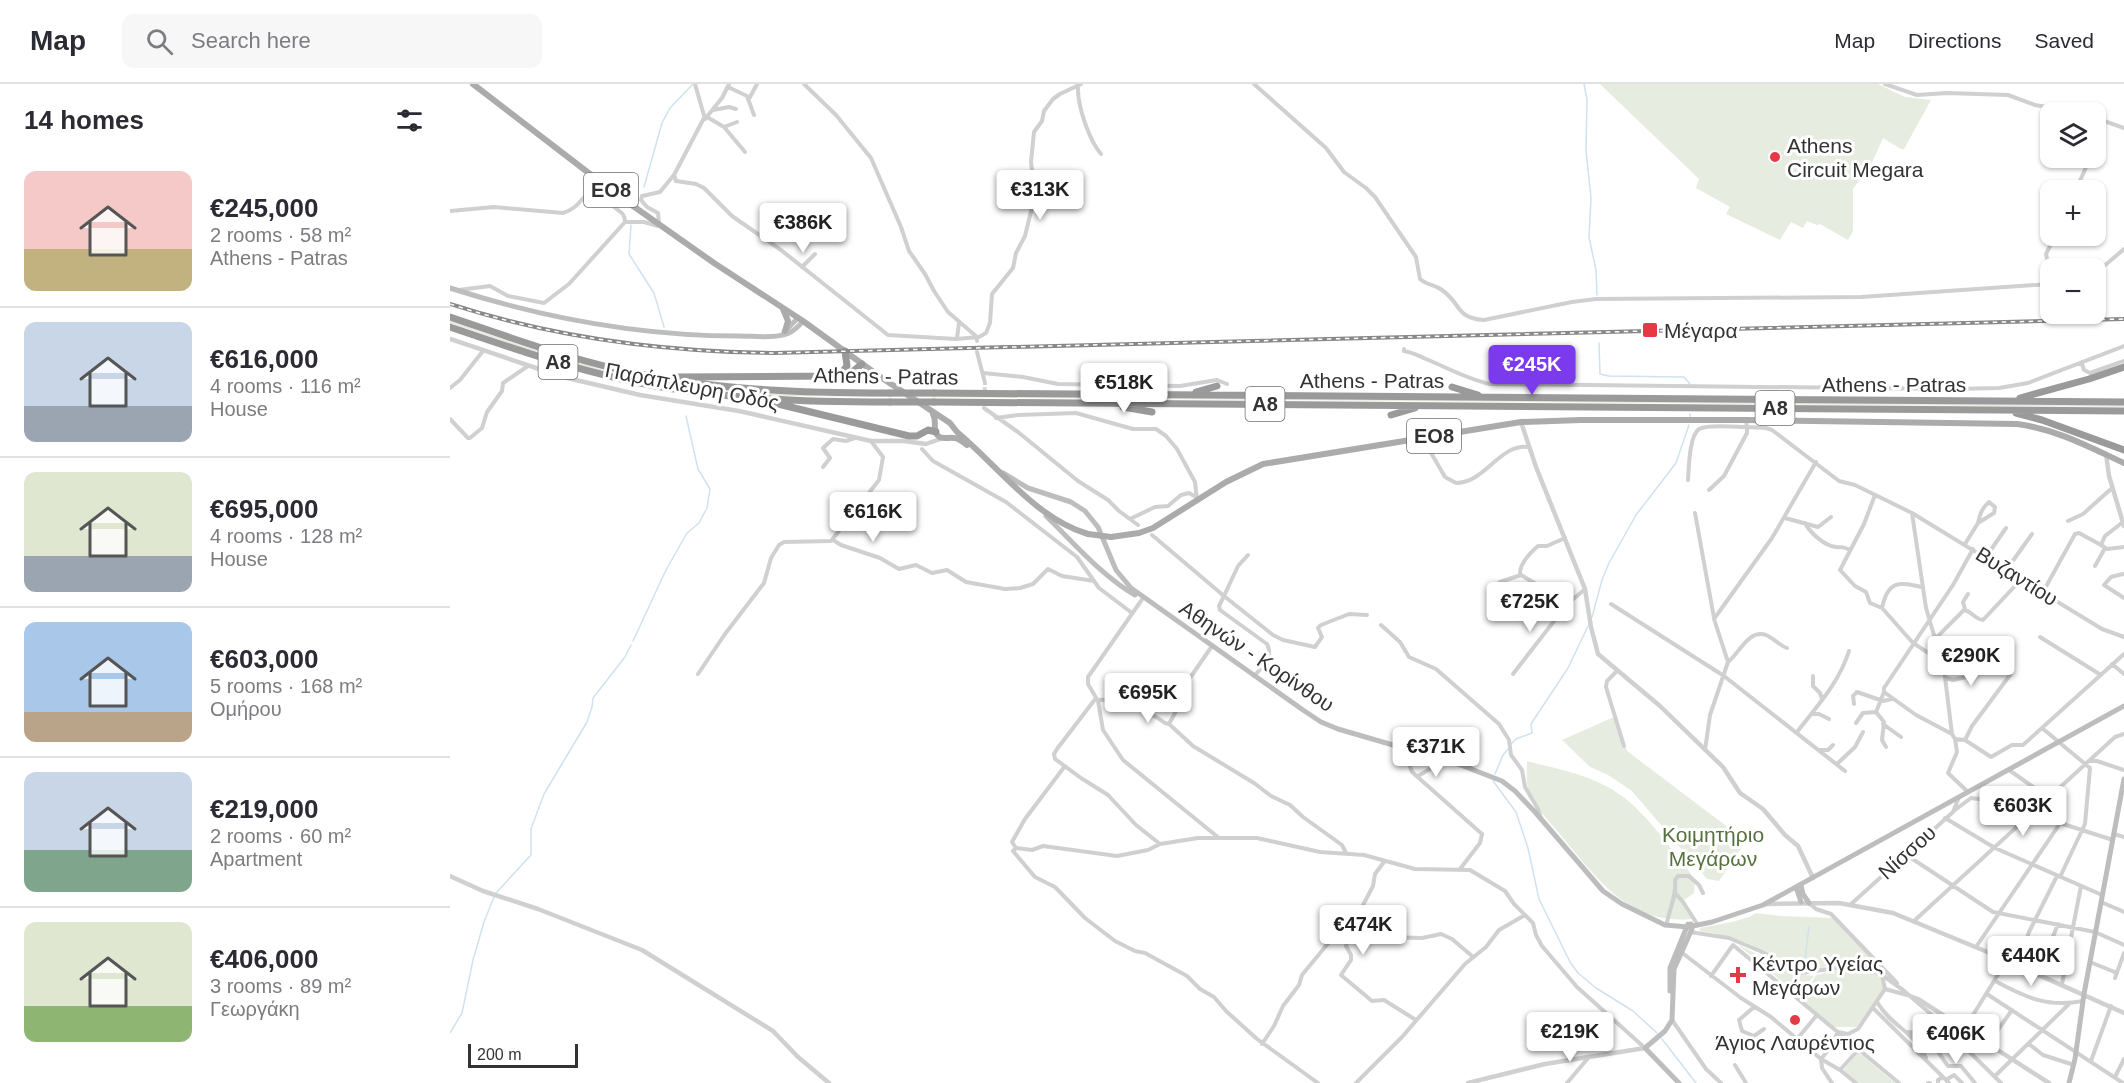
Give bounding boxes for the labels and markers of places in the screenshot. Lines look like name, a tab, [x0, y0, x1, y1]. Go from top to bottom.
place label: Athens Circuit Megara	[1787, 134, 1924, 181]
marker: Athens Circuit Megara	[1768, 150, 1782, 164]
pin: €313K	[998, 170, 1082, 221]
pin: €386K	[761, 203, 845, 254]
place label: Μέγαρα	[1664, 319, 1738, 342]
marker: Μέγαρα	[1641, 321, 1659, 339]
pin: €245K	[1490, 345, 1574, 396]
pin: €518K	[1082, 363, 1166, 414]
pin: €616K	[831, 492, 915, 543]
pin: €725K	[1488, 582, 1572, 633]
pin: €290K	[1929, 636, 2013, 687]
pin: €695K	[1106, 673, 1190, 724]
pin: €371K	[1394, 727, 1478, 778]
pin: €603K	[1981, 786, 2065, 837]
pin: €474K	[1321, 905, 1405, 956]
pin: €440K	[1989, 936, 2073, 987]
place label: Κέντρο Υγείας Μεγάρων	[1752, 952, 1883, 999]
marker: Κέντρο Υγείας Μεγάρων	[1729, 966, 1747, 984]
pin: €219K	[1528, 1012, 1612, 1063]
marker: Άγιος Λαυρέντιος	[1788, 1013, 1802, 1027]
pin: €406K	[1914, 1014, 1998, 1065]
place label: Άγιος Λαυρέντιος	[1715, 1031, 1875, 1054]

